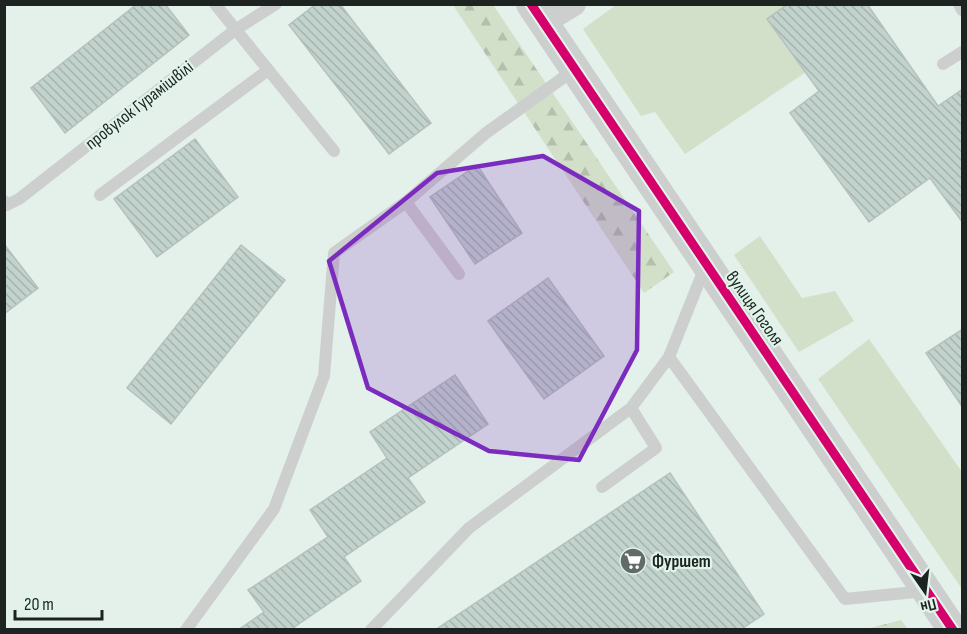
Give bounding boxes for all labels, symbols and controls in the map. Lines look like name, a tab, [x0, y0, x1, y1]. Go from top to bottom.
street label: провулок Гурамішвілі	[81, 57, 198, 154]
street label: вулиця Гоголя	[721, 267, 788, 350]
supermarket icon: Фуршет	[618, 546, 648, 576]
place label: Фуршет	[652, 551, 711, 572]
north arrow	[895, 562, 955, 622]
scale bar	[15, 583, 102, 621]
text: 20 m	[24, 594, 54, 615]
text: Пн	[918, 594, 938, 616]

